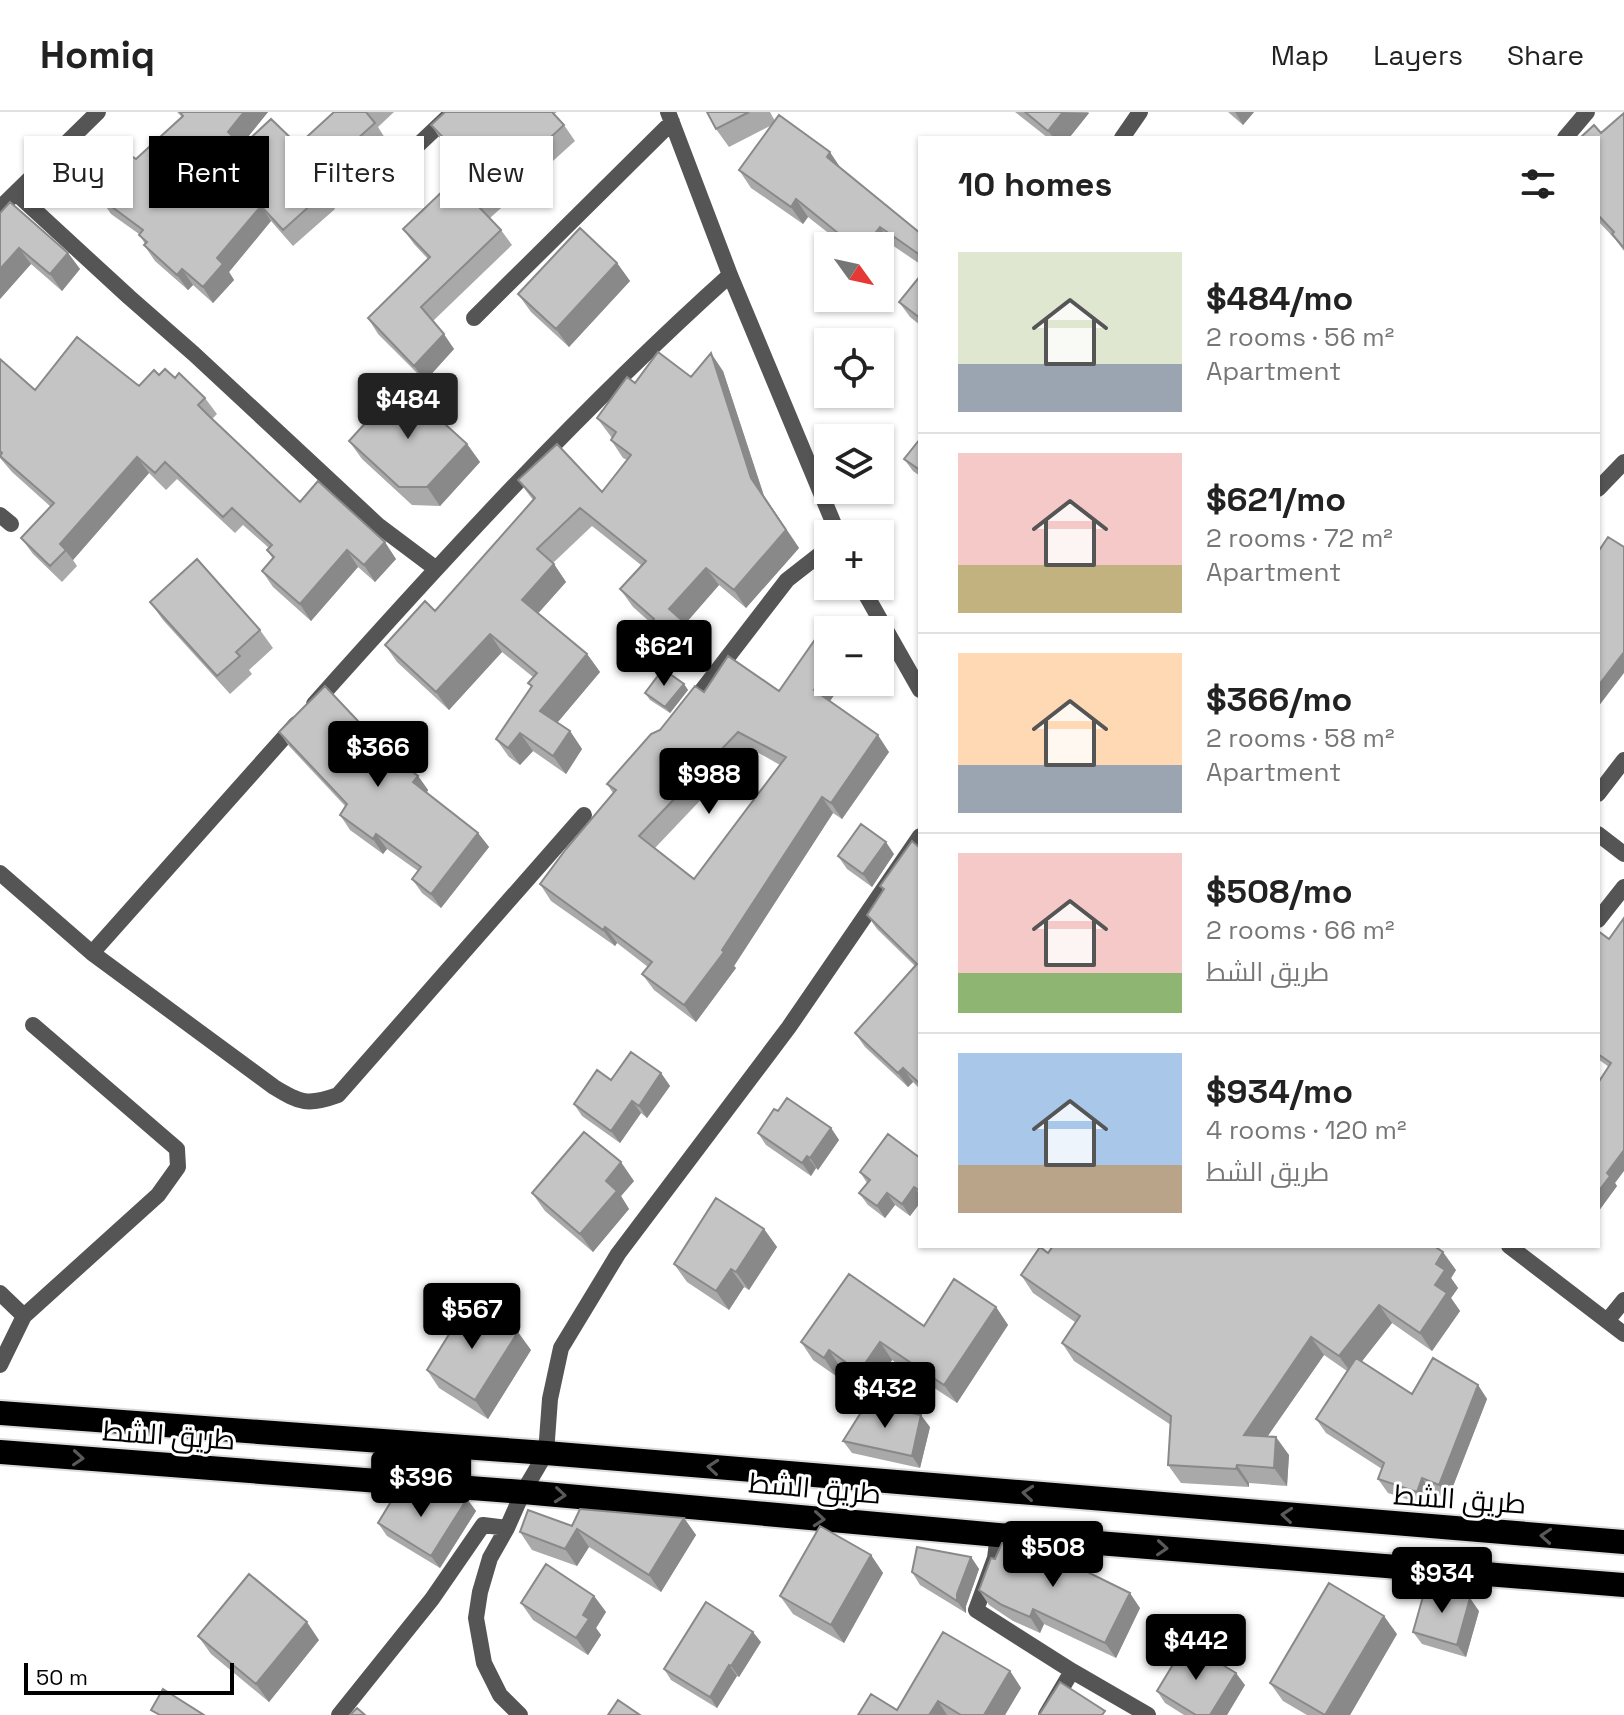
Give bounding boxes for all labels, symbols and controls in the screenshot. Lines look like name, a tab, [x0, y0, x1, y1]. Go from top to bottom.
text: Homiq	[40, 31, 155, 79]
text: Map	[1271, 37, 1329, 73]
text: Layers	[1373, 37, 1463, 73]
text: Share	[1507, 37, 1584, 73]
chip: Buy	[24, 136, 133, 208]
chip: Rent	[149, 136, 269, 208]
chip: Filters	[285, 136, 424, 208]
chip: New	[440, 136, 553, 208]
icon: filters	[1516, 162, 1560, 206]
text: 10 homes	[958, 163, 1112, 206]
north arrow	[814, 232, 894, 312]
map controls	[814, 232, 894, 696]
text: $484/mo	[1206, 277, 1353, 320]
icon: home	[1022, 284, 1118, 380]
text: 2 rooms · 56 m²	[1206, 320, 1394, 354]
button: locate	[814, 328, 894, 408]
text: Apartment	[1206, 354, 1341, 388]
pin: $484	[361, 373, 455, 441]
text: $484	[376, 382, 440, 416]
button: layers	[814, 424, 894, 504]
text: $621/mo	[1206, 478, 1346, 521]
icon: home	[1022, 485, 1118, 581]
button: +	[814, 520, 894, 600]
text: 2 rooms · 72 m²	[1206, 521, 1393, 555]
text: Apartment	[1206, 555, 1341, 589]
button: −	[814, 616, 894, 696]
pin: $621	[617, 620, 711, 688]
text: $621	[635, 629, 693, 663]
text: $366/mo	[1206, 678, 1352, 721]
icon: home	[1022, 685, 1118, 781]
pin: $366	[331, 721, 425, 789]
text: 2 rooms · 58 m²	[1206, 721, 1394, 755]
text: $366	[346, 730, 410, 764]
pin: $988	[662, 748, 756, 816]
text: Apartment	[1206, 755, 1341, 789]
text: $988	[677, 757, 741, 791]
text: $508/mo	[1206, 870, 1352, 913]
icon: home	[1022, 885, 1118, 981]
text: 2 rooms · 66 m²	[1206, 913, 1395, 947]
text: طريق الشط	[1206, 955, 1329, 989]
text: $934/mo	[1206, 1070, 1353, 1113]
icon: home	[1022, 1085, 1118, 1181]
text: 4 rooms · 120 m²	[1206, 1113, 1406, 1147]
text: طريق الشط	[1206, 1155, 1329, 1189]
pin: $567	[425, 1283, 519, 1351]
text: $567	[441, 1292, 503, 1326]
pin: $432	[838, 1362, 932, 1430]
text: $432	[853, 1371, 917, 1405]
street label: طريق الشط	[101, 1412, 237, 1458]
one-way arrow	[72, 1449, 85, 1466]
pin: $396	[374, 1451, 468, 1519]
one-way arrow	[706, 1459, 719, 1476]
text: $396	[389, 1460, 453, 1494]
street label: طريق الشط	[747, 1464, 883, 1512]
street label: طريق الشط	[1392, 1476, 1528, 1522]
one-way arrow	[1021, 1485, 1034, 1502]
one-way arrow	[554, 1486, 567, 1503]
one-way arrow	[1280, 1507, 1293, 1524]
one-way arrow	[813, 1510, 826, 1527]
pin: $508	[1006, 1521, 1100, 1589]
one-way arrow	[1539, 1527, 1552, 1544]
text: $508	[1021, 1530, 1085, 1564]
one-way arrow	[1156, 1539, 1169, 1556]
pin: $934	[1395, 1547, 1489, 1615]
text: $934	[1410, 1556, 1474, 1590]
pin: $442	[1149, 1614, 1243, 1682]
text: $442	[1164, 1623, 1228, 1657]
scale bar	[24, 1659, 234, 1695]
text: 50 m	[36, 1663, 88, 1691]

